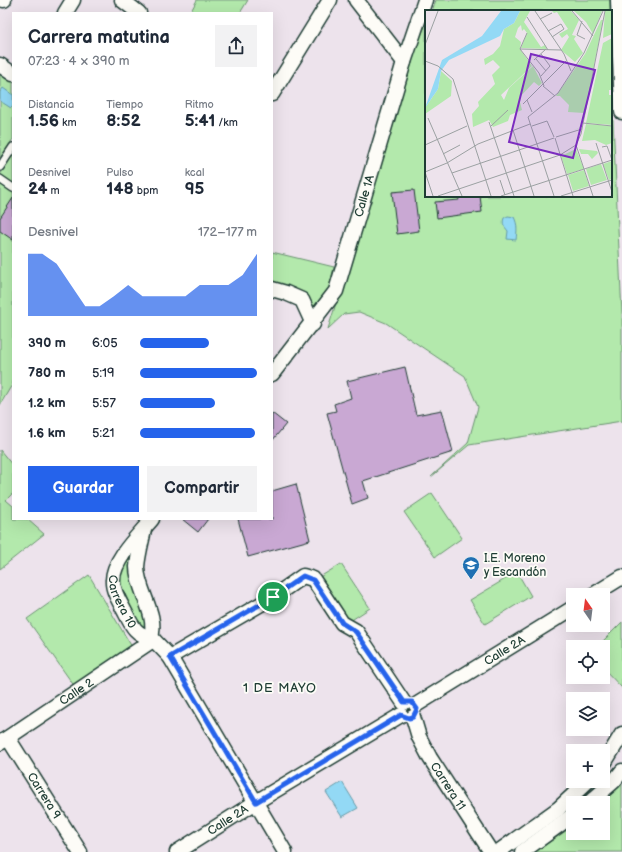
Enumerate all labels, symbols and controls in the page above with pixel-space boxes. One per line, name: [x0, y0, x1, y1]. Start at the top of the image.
inset map: [425, 10, 612, 197]
button: share: [215, 25, 257, 67]
text: Carrera matutina: [28, 27, 170, 48]
text: 07:23 · 4 × 390 m: [28, 53, 130, 69]
text: Distancia: [28, 98, 74, 111]
text: Tiempo: [106, 98, 143, 111]
text: Ritmo: [185, 98, 214, 111]
text: 1.56: [28, 111, 59, 131]
text: 8:52: [106, 111, 141, 131]
text: 5:41: [185, 111, 215, 131]
text: km: [59, 116, 76, 129]
text: /km: [215, 116, 238, 129]
text: Desnivel: [28, 166, 70, 179]
text: Pulso: [106, 166, 134, 179]
text: kcal: [185, 166, 204, 179]
street label: Calle 1A: [351, 173, 378, 219]
text: 24: [28, 179, 48, 199]
text: 148: [106, 179, 134, 199]
text: 95: [185, 179, 204, 199]
text: m: [48, 184, 60, 197]
text: bpm: [134, 184, 158, 197]
text: Desnivel: [28, 224, 78, 240]
text: 172–177 m: [198, 224, 257, 240]
text: 390 m: [28, 335, 66, 351]
text: 6:05: [92, 335, 118, 351]
text: 780 m: [28, 365, 66, 381]
text: 5:19: [92, 365, 115, 381]
text: 1.2 km: [28, 395, 66, 411]
text: 5:57: [92, 395, 116, 411]
text: 1.6 km: [28, 425, 66, 441]
text: 5:21: [92, 425, 115, 441]
button: Guardar: [28, 466, 139, 512]
button: Compartir: [147, 466, 257, 512]
place label: I.E. Moreno y Escandón: [483, 551, 546, 580]
school or university icon: I.E. Moreno y Escandón: [461, 555, 481, 580]
street label: Carrera 10: [105, 575, 139, 631]
pin: [256, 580, 290, 614]
icon: arrive: [262, 586, 284, 608]
north arrow: [566, 588, 610, 632]
map controls: [566, 588, 610, 840]
street label: Calle 2A: [481, 632, 529, 669]
button: locate: [566, 640, 610, 684]
street label: Calle 2: [57, 675, 97, 709]
district label: 1 DE MAYO: [243, 680, 317, 696]
button: layers: [566, 692, 610, 736]
button: +: [566, 744, 610, 788]
street label: Carrera 11: [427, 759, 469, 813]
street label: Carrera 9: [24, 770, 64, 822]
button: −: [566, 796, 610, 840]
street label: Calle 2A: [205, 801, 252, 839]

